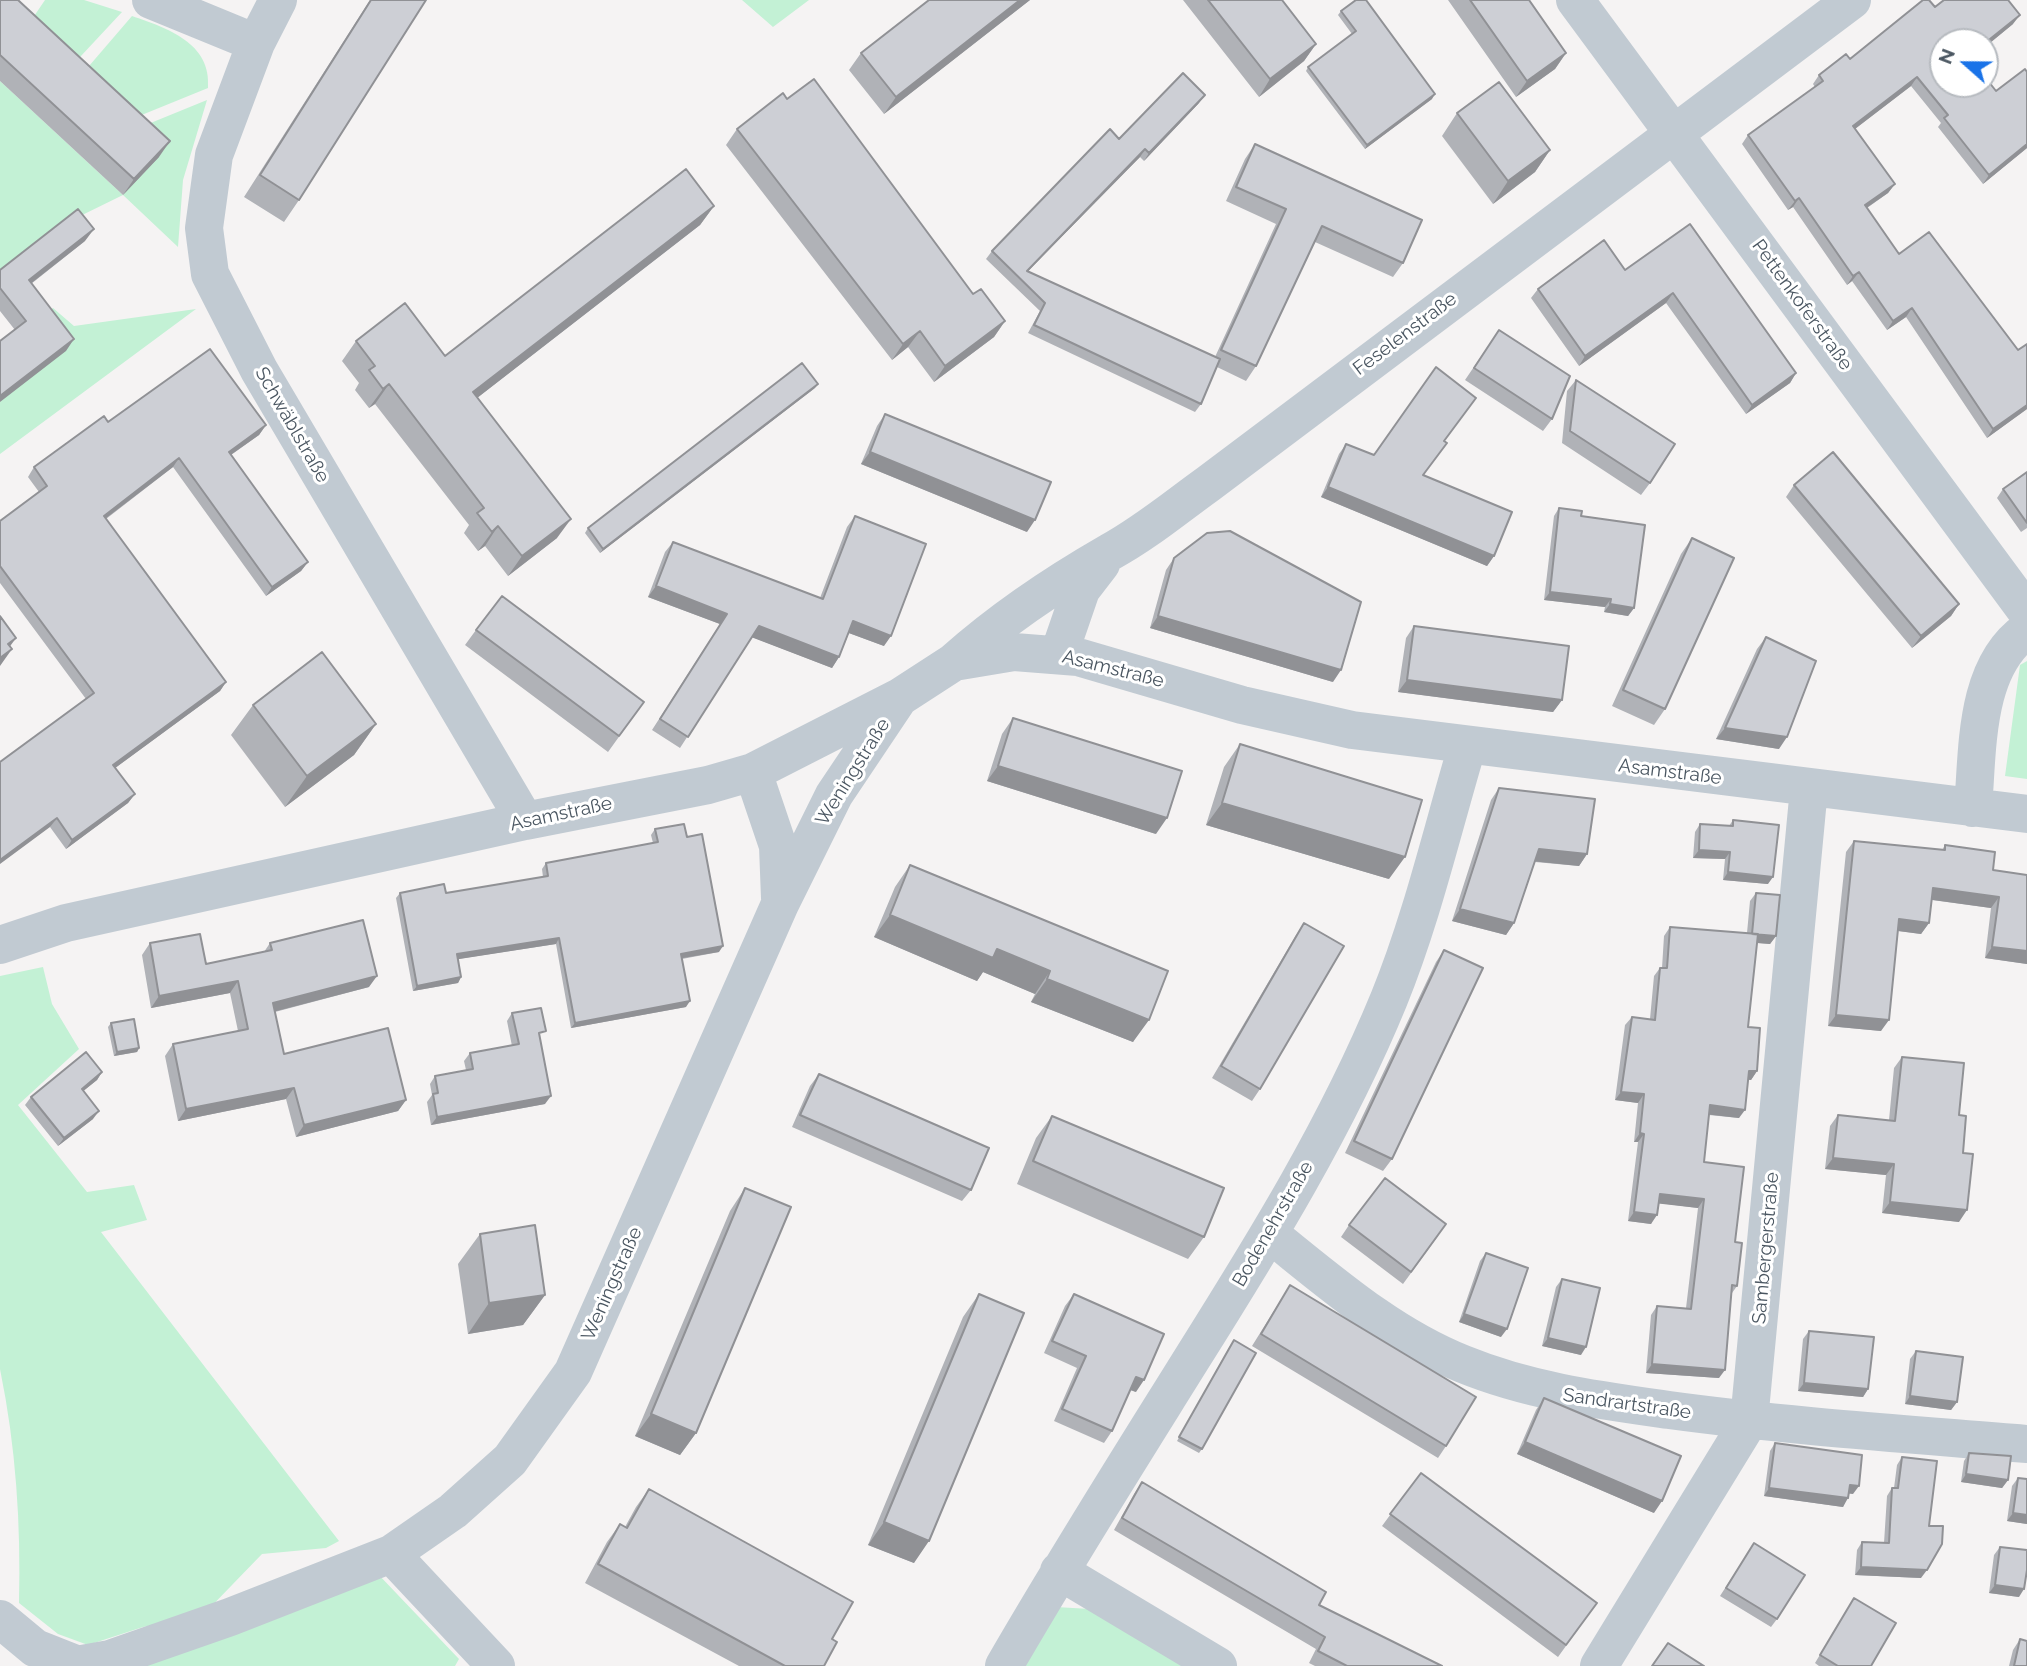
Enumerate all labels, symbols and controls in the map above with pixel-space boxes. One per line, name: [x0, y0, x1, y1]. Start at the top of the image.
north arrow: [1929, 28, 1999, 98]
text: N: [1933, 45, 1959, 67]
street label: Pettenkoferstraße: [1747, 235, 1857, 375]
street label: Feselenstraße: [1349, 288, 1461, 380]
street label: Schwäblstraße: [250, 363, 334, 487]
street label: Asamstraße: [1060, 645, 1166, 693]
street label: Weningstraße: [811, 714, 895, 830]
street label: Asamstraße: [1617, 754, 1723, 790]
street label: Asamstraße: [508, 792, 614, 836]
street label: Bodenehrstraße: [1228, 1157, 1318, 1291]
street label: Sambergerstraße: [1748, 1171, 1784, 1325]
street label: Weningstraße: [577, 1224, 647, 1344]
street label: Sandrartstraße: [1562, 1384, 1692, 1424]

